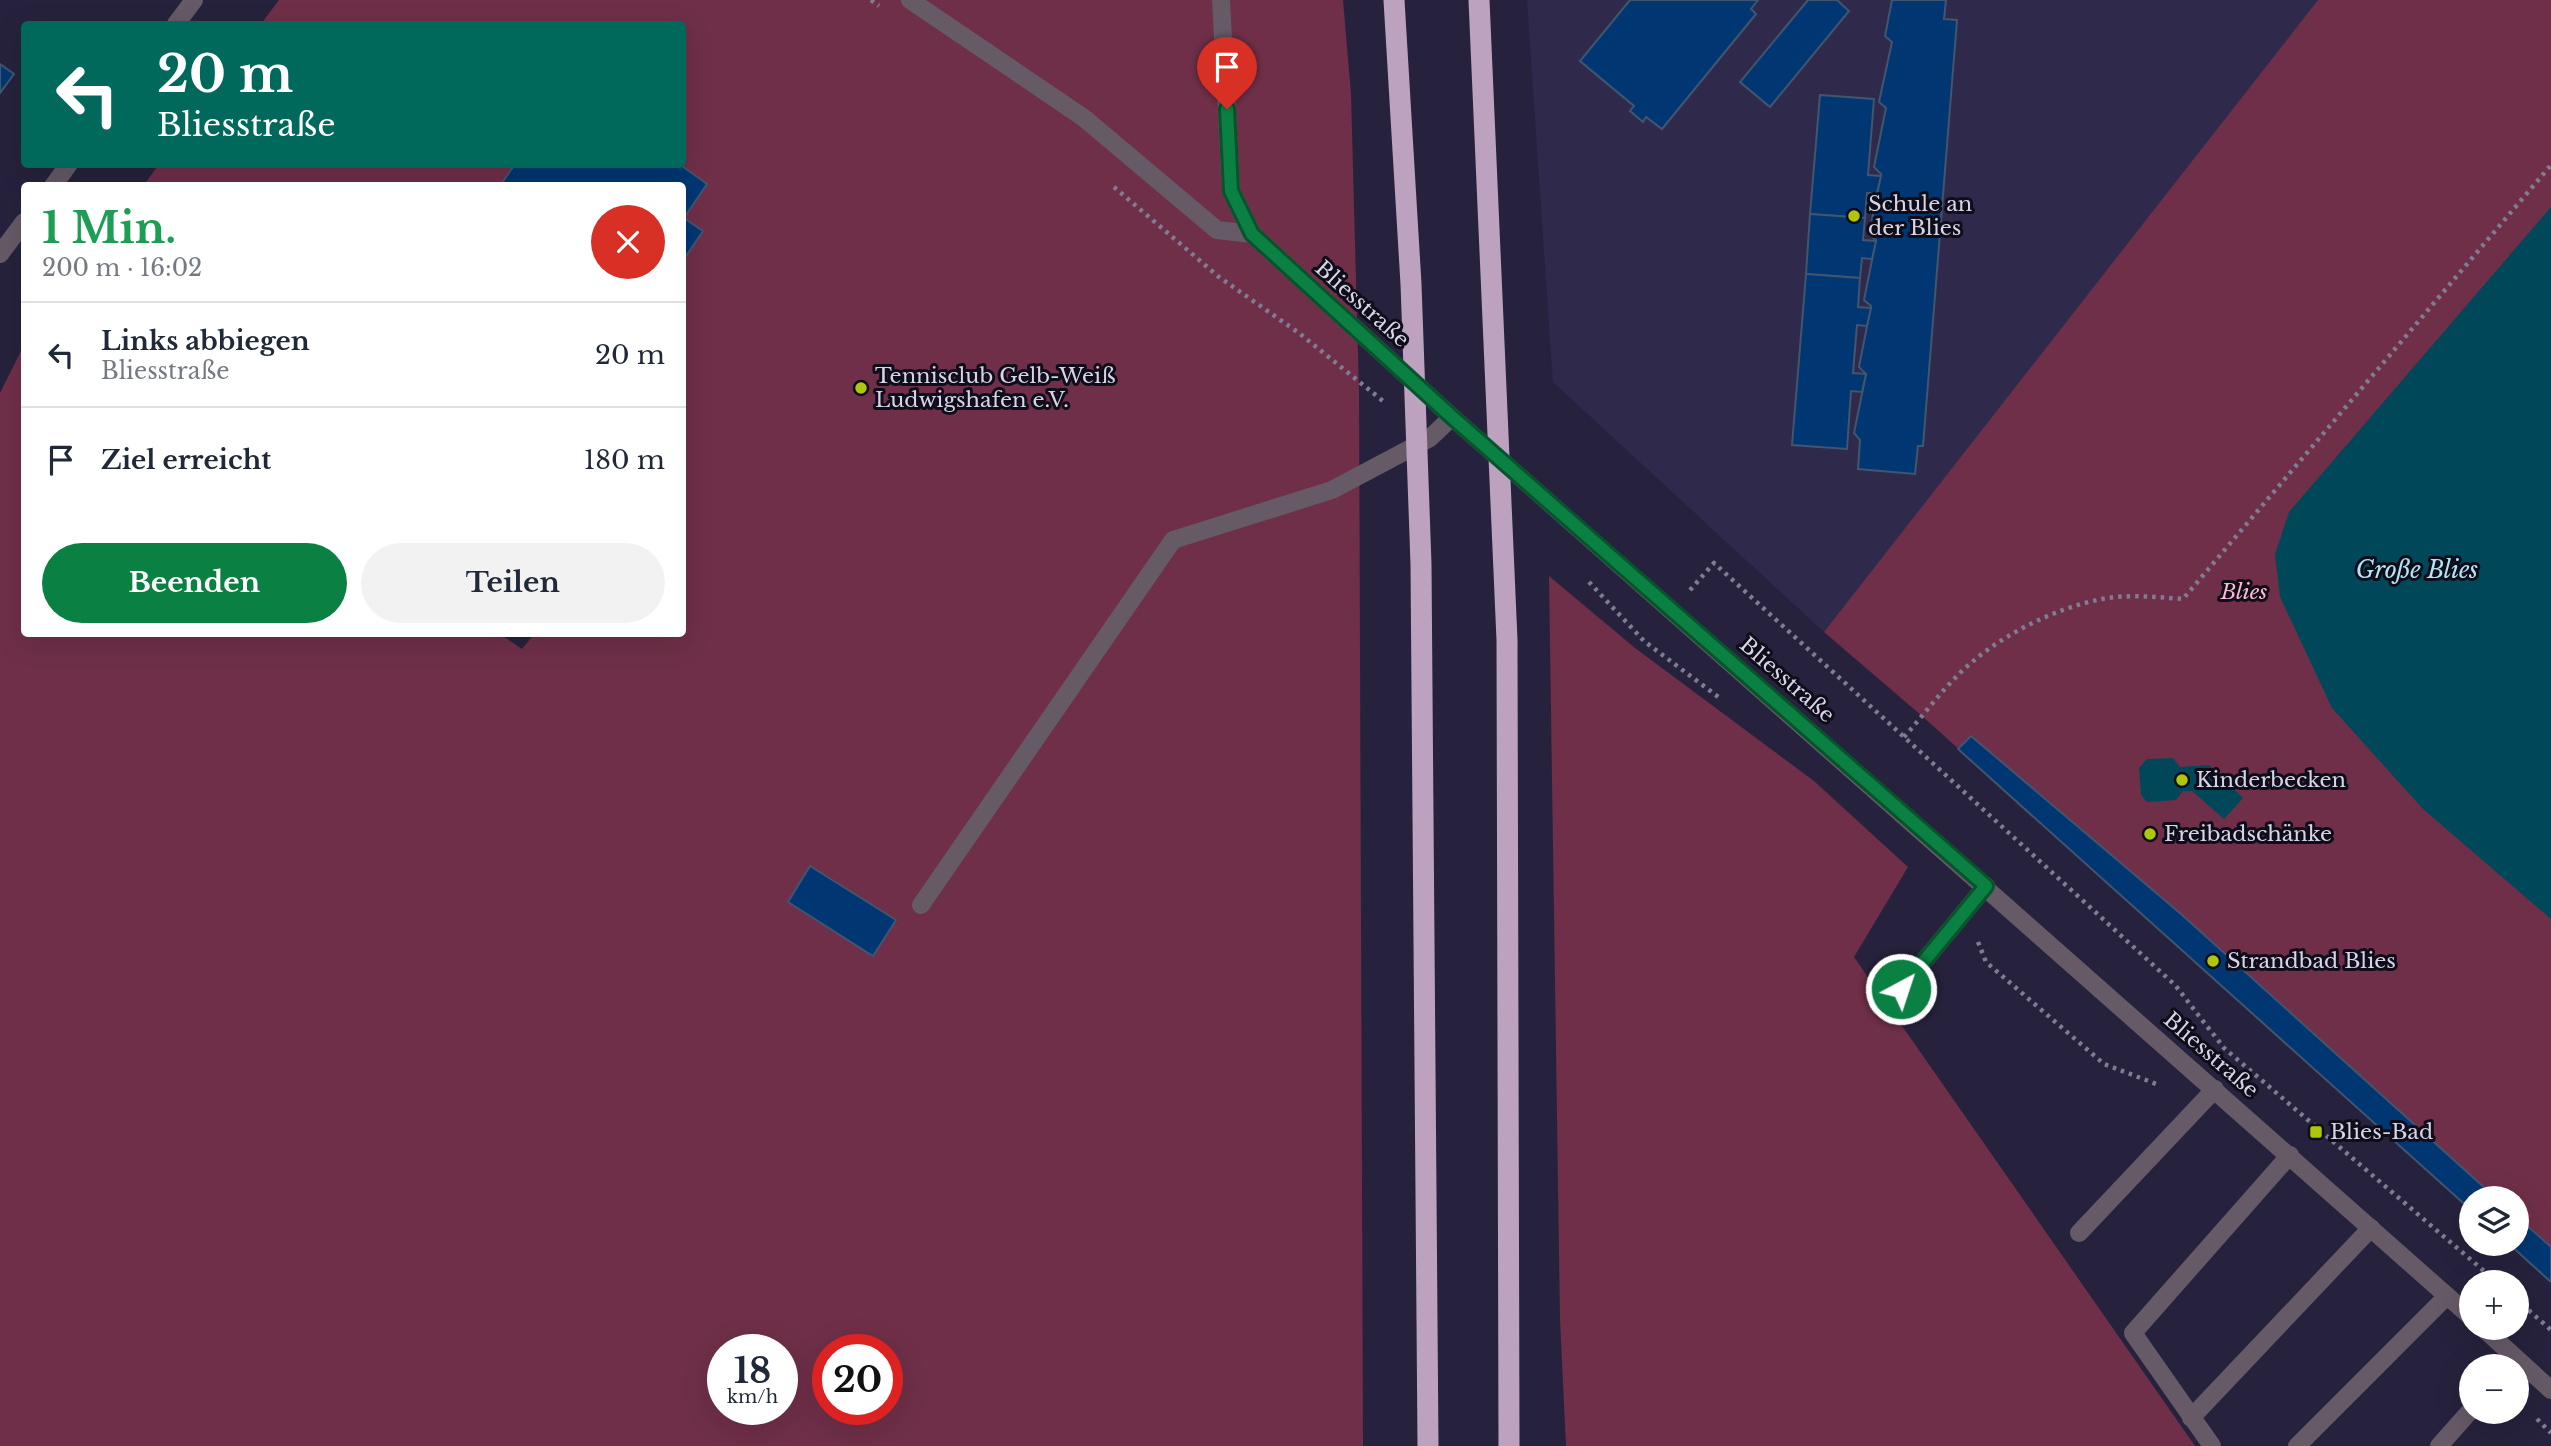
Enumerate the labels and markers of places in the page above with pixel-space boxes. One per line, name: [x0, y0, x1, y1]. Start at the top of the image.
pin: [1197, 37, 1257, 109]
place label: Schule an der Blies: [1868, 191, 1972, 241]
marker: Schule an der Blies: [1846, 208, 1862, 224]
place label: Tennisclub Gelb-Weiß Ludwigshafen e.V.: [875, 363, 1116, 413]
marker: Tennisclub Gelb-Weiß Ludwigshafen e.V.: [853, 380, 869, 396]
place label: Kinderbecken: [2196, 767, 2346, 793]
marker: Kinderbecken: [2174, 772, 2190, 788]
place label: Freibadschänke: [2164, 821, 2332, 847]
marker: Freibadschänke: [2142, 826, 2158, 842]
place label: Strandbad Blies: [2227, 948, 2396, 974]
marker: Strandbad Blies: [2205, 953, 2221, 969]
place label: Blies-Bad: [2330, 1119, 2433, 1145]
marker: Blies-Bad: [2308, 1124, 2324, 1140]

